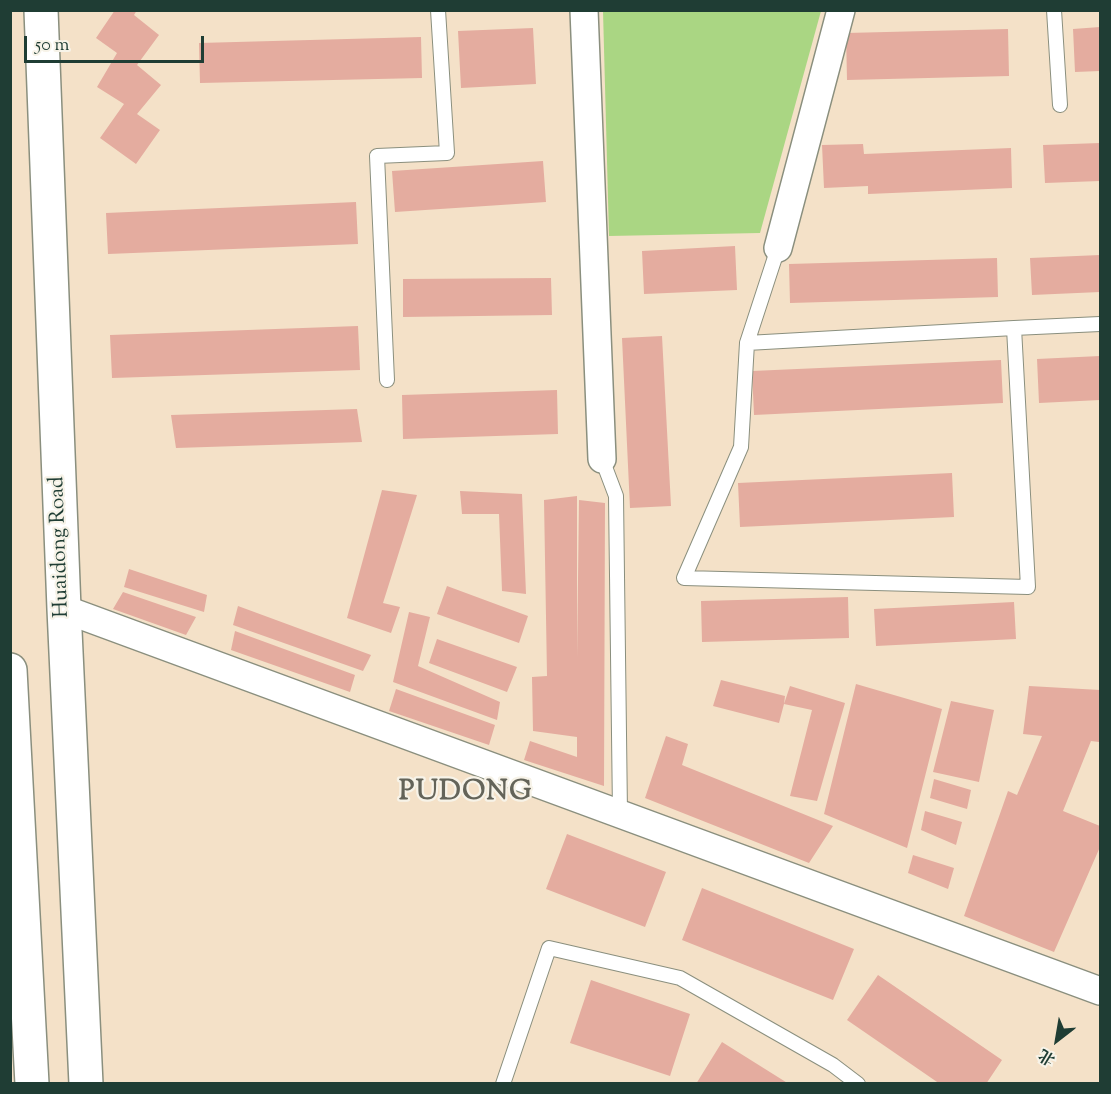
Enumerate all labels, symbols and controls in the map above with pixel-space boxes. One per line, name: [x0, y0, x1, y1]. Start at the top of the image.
scale bar: [27, 24, 207, 62]
text: 50 m: [35, 33, 69, 59]
street label: Huaidong Road: [46, 476, 76, 618]
district label: PUDONG: [399, 778, 533, 810]
north arrow: [1027, 1010, 1087, 1070]
text: 北: [1035, 1042, 1060, 1070]

